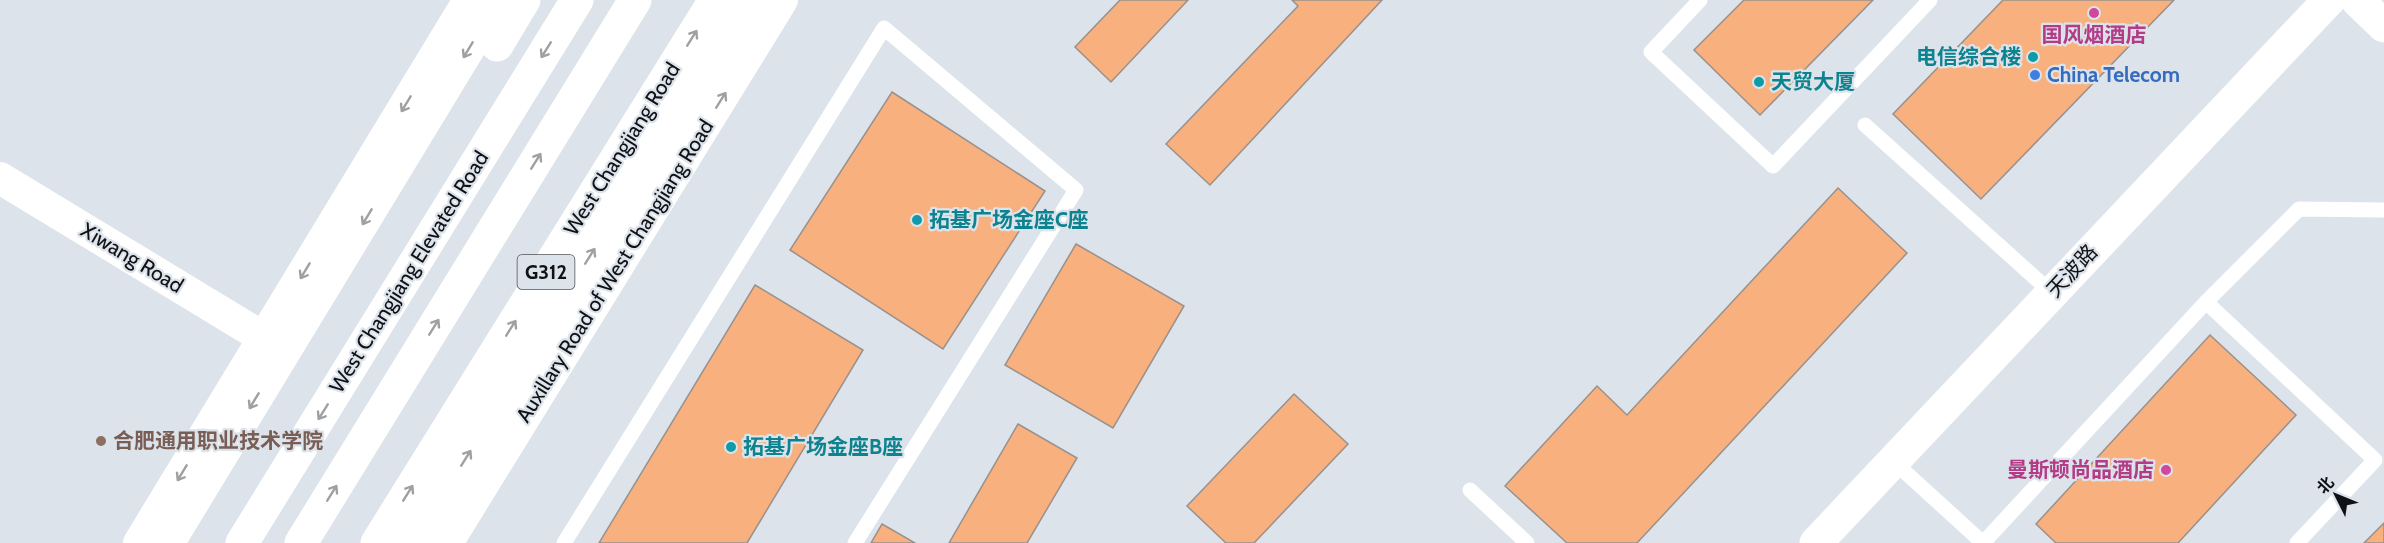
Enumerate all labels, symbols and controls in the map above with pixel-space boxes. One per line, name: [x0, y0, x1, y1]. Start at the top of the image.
marker: 国风烟酒店: [2087, 6, 2101, 20]
place label: 国风烟酒店: [2042, 22, 2147, 47]
one-way arrow: [686, 30, 698, 47]
one-way arrow: [462, 41, 474, 58]
one-way arrow: [540, 41, 552, 58]
place label: 电信综合楼: [1916, 44, 2021, 69]
marker: 电信综合楼: [2026, 50, 2040, 64]
street label: West Changjiang Road: [558, 58, 686, 240]
place label: China Telecom: [2047, 62, 2180, 87]
marker: China Telecom: [2028, 68, 2042, 82]
place label: 天贸大厦: [1771, 69, 1855, 94]
marker: 天贸大厦: [1752, 75, 1766, 89]
one-way arrow: [715, 92, 727, 109]
one-way arrow: [400, 95, 412, 112]
street label: Auxillary Road of West Changjiang Road: [511, 115, 719, 427]
street label: West Changjiang Elevated Road: [324, 146, 494, 398]
one-way arrow: [531, 153, 543, 170]
place label: 拓基广场金座C座: [929, 207, 1089, 232]
one-way arrow: [360, 208, 373, 225]
marker: 拓基广场金座C座: [910, 213, 924, 227]
street label: Xiwang Road: [76, 217, 188, 298]
street label: 天波路: [2041, 239, 2102, 302]
one-way arrow: [585, 248, 597, 265]
road number: G312: [518, 255, 574, 289]
one-way arrow: [298, 262, 311, 279]
one-way arrow: [428, 319, 440, 336]
one-way arrow: [505, 320, 517, 337]
one-way arrow: [248, 392, 260, 409]
one-way arrow: [316, 403, 328, 420]
place label: 合肥通用职业技术学院: [113, 428, 323, 453]
marker: 合肥通用职业技术学院: [94, 434, 108, 448]
place label: 拓基广场金座B座: [743, 434, 903, 459]
marker: 拓基广场金座B座: [724, 440, 738, 454]
one-way arrow: [460, 450, 472, 467]
place label: 曼斯顿尚品酒店: [2007, 457, 2154, 482]
marker: 曼斯顿尚品酒店: [2159, 463, 2173, 477]
one-way arrow: [175, 464, 187, 481]
north arrow: [2306, 465, 2366, 525]
text: 北: [2313, 473, 2338, 497]
one-way arrow: [326, 485, 338, 502]
one-way arrow: [402, 485, 414, 502]

